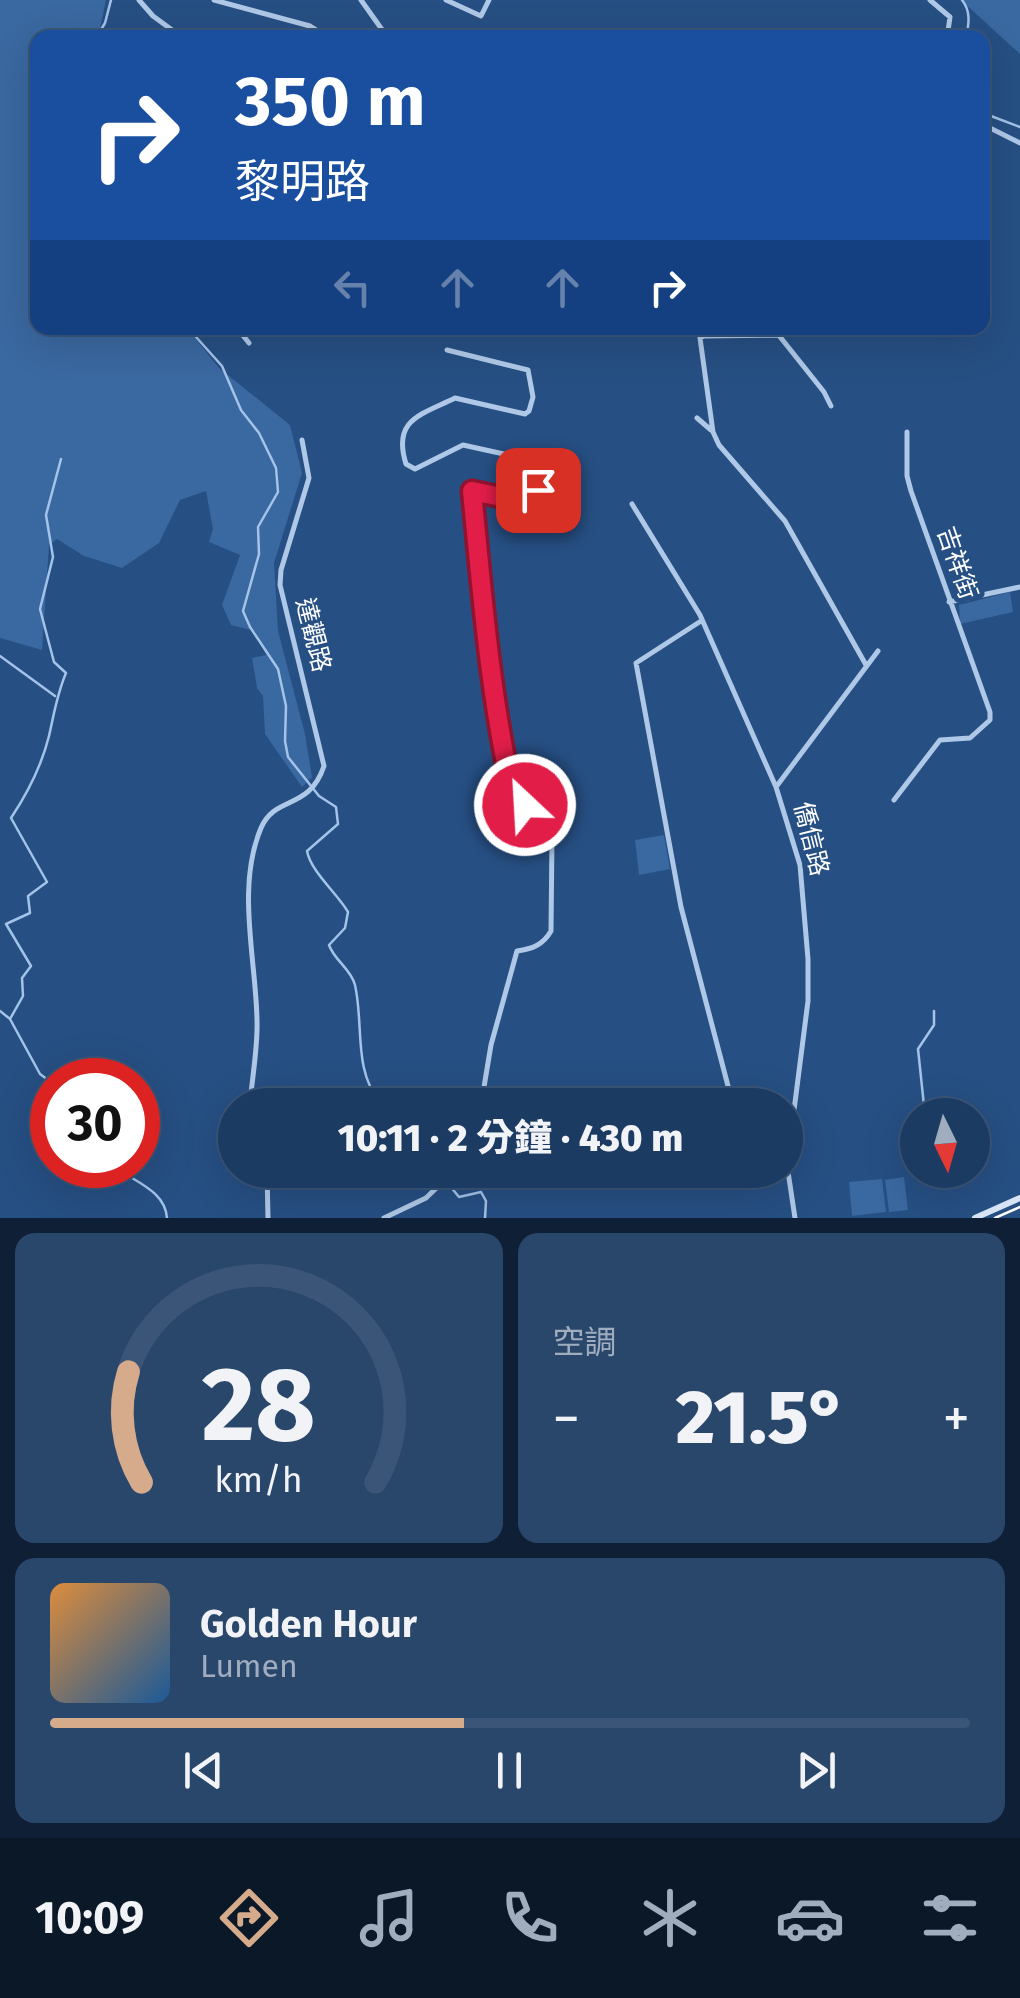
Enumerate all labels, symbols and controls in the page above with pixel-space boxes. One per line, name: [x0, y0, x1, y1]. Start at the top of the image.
text: 350 m: [235, 60, 426, 144]
icon: right: [70, 70, 200, 200]
text: 黎明路: [235, 155, 370, 209]
icon: left: [325, 260, 380, 315]
icon: ahead: [430, 260, 485, 315]
icon: ahead: [535, 260, 590, 315]
icon: right: [640, 260, 695, 315]
pin: [496, 448, 581, 533]
icon: arrive: [511, 463, 566, 518]
street label: 吉祥街: [931, 523, 983, 603]
street label: 達觀路: [289, 595, 337, 675]
position arrow: [473, 753, 577, 857]
street label: 僑信路: [787, 799, 835, 879]
speed limit sign: 30: [30, 1058, 160, 1188]
north arrow: [900, 1098, 990, 1188]
map controls: [900, 1098, 990, 1188]
text: 10:11 · 2 分鐘 · 430 m: [338, 1115, 683, 1161]
text: 空調: [553, 1323, 617, 1361]
text: 28: [202, 1343, 316, 1468]
text: 21.5°: [676, 1373, 847, 1463]
text: −: [553, 1386, 580, 1452]
text: +: [943, 1386, 970, 1452]
text: km/h: [215, 1459, 303, 1501]
text: Golden Hour: [200, 1601, 417, 1647]
text: Lumen: [200, 1647, 298, 1685]
icon: previous: [176, 1743, 231, 1798]
icon: pause: [482, 1743, 537, 1798]
icon: next: [789, 1743, 844, 1798]
icon: directions: [214, 1883, 284, 1953]
icon: music: [354, 1883, 424, 1953]
icon: phone: [495, 1883, 565, 1953]
icon: climate: [635, 1883, 705, 1953]
icon: car: [775, 1883, 845, 1953]
icon: filters: [915, 1883, 985, 1953]
text: 10:09: [35, 1891, 144, 1945]

